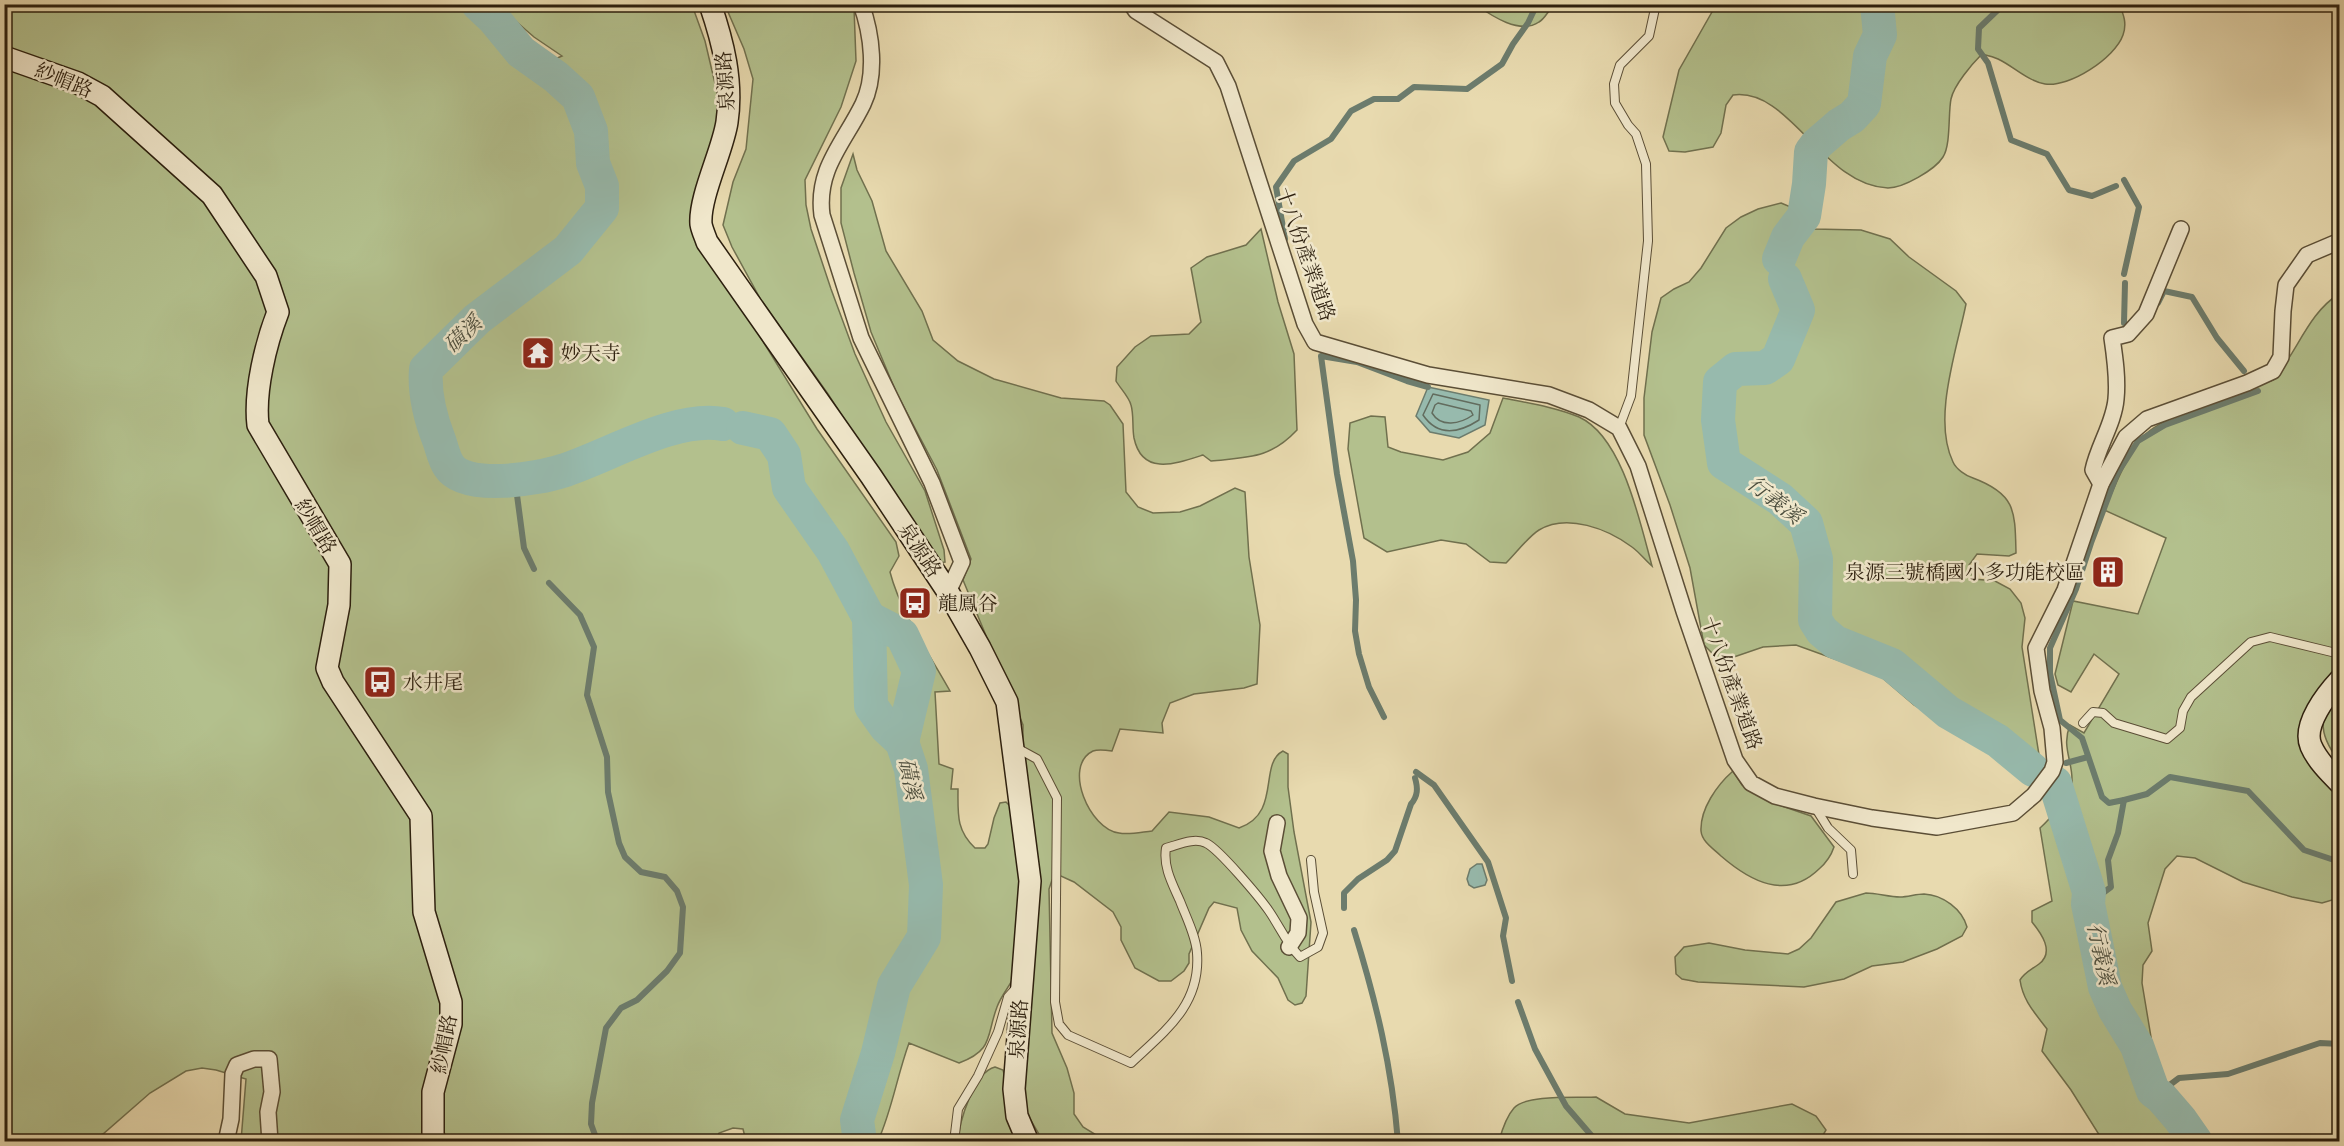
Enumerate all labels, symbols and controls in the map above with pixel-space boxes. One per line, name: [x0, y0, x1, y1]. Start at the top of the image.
street label: 泉源路: [710, 50, 741, 112]
street label: 紗帽路: [31, 57, 97, 104]
street label: 十八份產業道路: [1270, 184, 1341, 325]
water label: 磺溪: [438, 308, 490, 359]
temple icon: 妙天寺: [520, 335, 556, 371]
place label: 妙天寺: [561, 340, 621, 367]
water label: 行義溪: [1741, 470, 1810, 532]
street label: 紗帽路: [289, 494, 343, 559]
street label: 泉源路: [892, 518, 948, 583]
building icon: 泉源三號橋國小多功能校區: [2090, 554, 2126, 590]
place label: 泉源三號橋國小多功能校區: [1845, 559, 2085, 586]
bus stop icon: 龍鳳谷: [897, 585, 933, 621]
place label: 龍鳳谷: [938, 590, 998, 617]
street label: 十八份產業道路: [1695, 613, 1768, 754]
bus stop icon: 水井尾: [362, 664, 398, 700]
place label: 水井尾: [403, 669, 463, 696]
water label: 磺溪: [891, 756, 928, 804]
water label: 行義溪: [2080, 920, 2122, 990]
street label: 泉源路: [1003, 998, 1034, 1060]
street label: 紗帽路: [426, 1012, 463, 1076]

